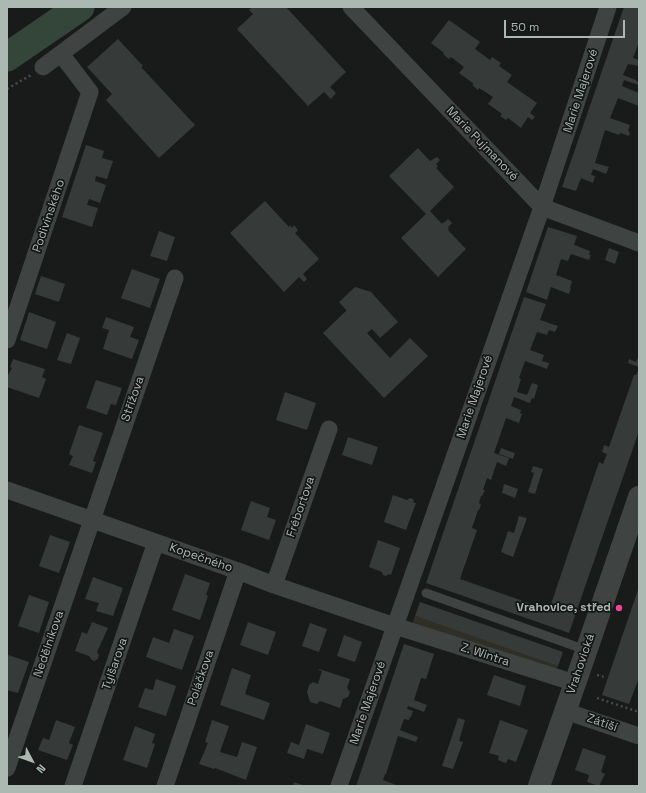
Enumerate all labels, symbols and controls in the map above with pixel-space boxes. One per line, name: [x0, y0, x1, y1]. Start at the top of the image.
scale bar: [506, 12, 627, 38]
text: 50 m: [511, 19, 539, 35]
street label: Marie Majerové: [561, 47, 601, 135]
street label: Marie Pujmanové: [443, 104, 521, 184]
street label: Podivínského: [30, 178, 68, 254]
street label: Marie Majerové: [454, 353, 496, 441]
street label: Střížova: [119, 375, 147, 423]
street label: Frébortova: [284, 475, 318, 539]
street label: Kopečného: [168, 540, 234, 576]
place label: Vrahovice, střed: [517, 601, 611, 615]
marker: Vrahovice, střed: [614, 603, 624, 613]
street label: Nedělníkova: [31, 609, 67, 679]
street label: Vrahovická: [564, 632, 598, 696]
street label: Tylšarova: [99, 636, 131, 692]
street label: Z. Wintra: [459, 640, 511, 670]
street label: Poláčkova: [185, 648, 217, 708]
street label: Marie Majerové: [347, 659, 389, 747]
street label: Zátiší: [585, 711, 619, 735]
north arrow: [12, 741, 52, 781]
text: N: [33, 761, 49, 776]

